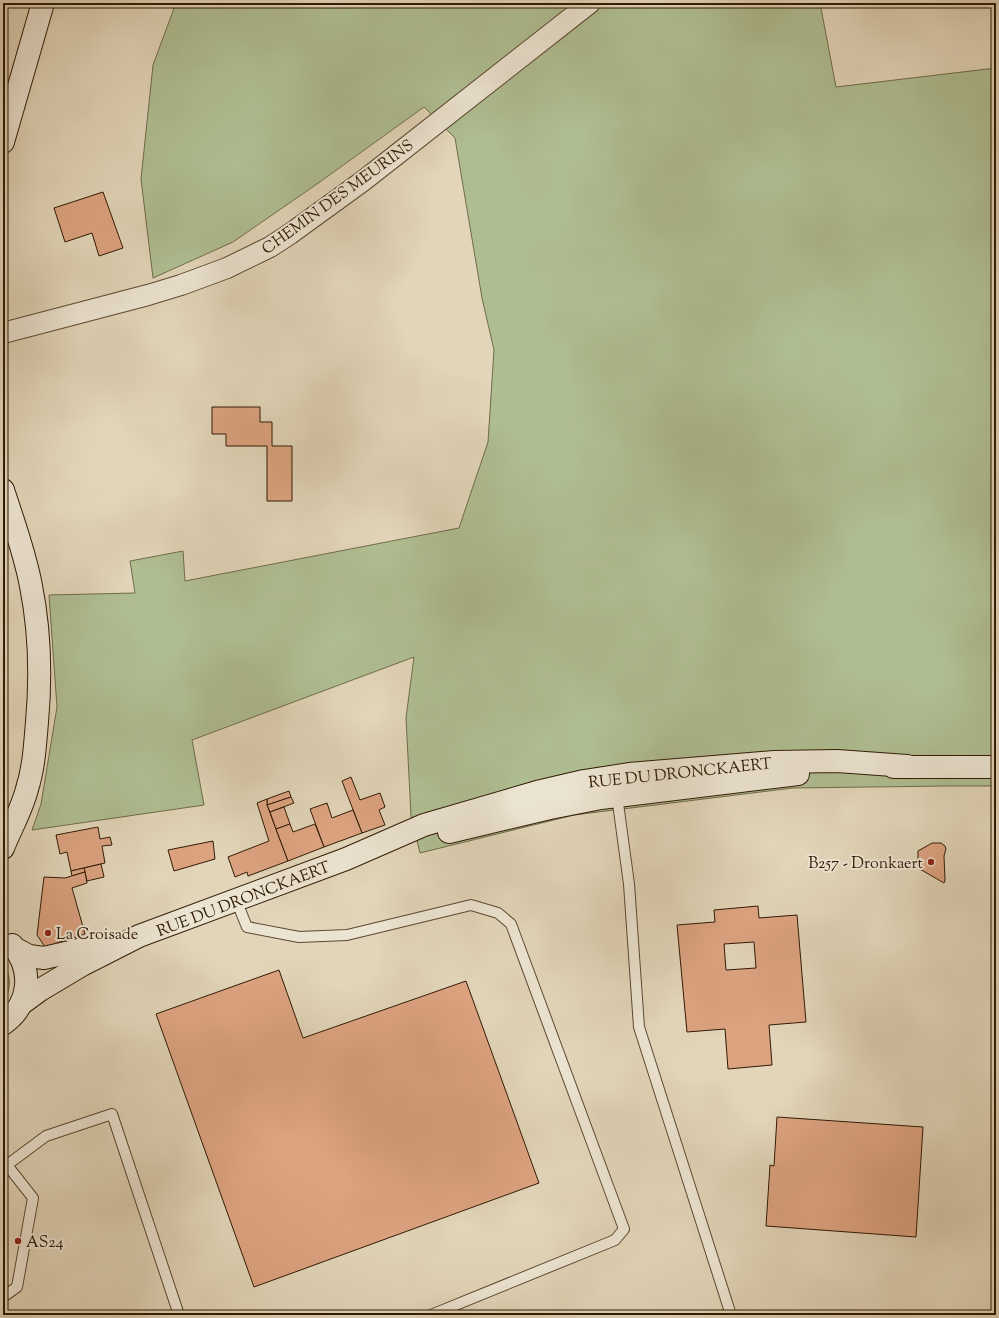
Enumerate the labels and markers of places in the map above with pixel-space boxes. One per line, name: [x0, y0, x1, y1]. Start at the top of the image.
place label: B257 - Dronkaert: [808, 853, 924, 876]
marker: B257 - Dronkaert: [926, 857, 936, 867]
place label: La Croisade: [56, 924, 138, 947]
marker: La Croisade: [43, 928, 53, 938]
place label: AS24: [26, 1232, 64, 1255]
marker: AS24: [13, 1236, 23, 1246]

